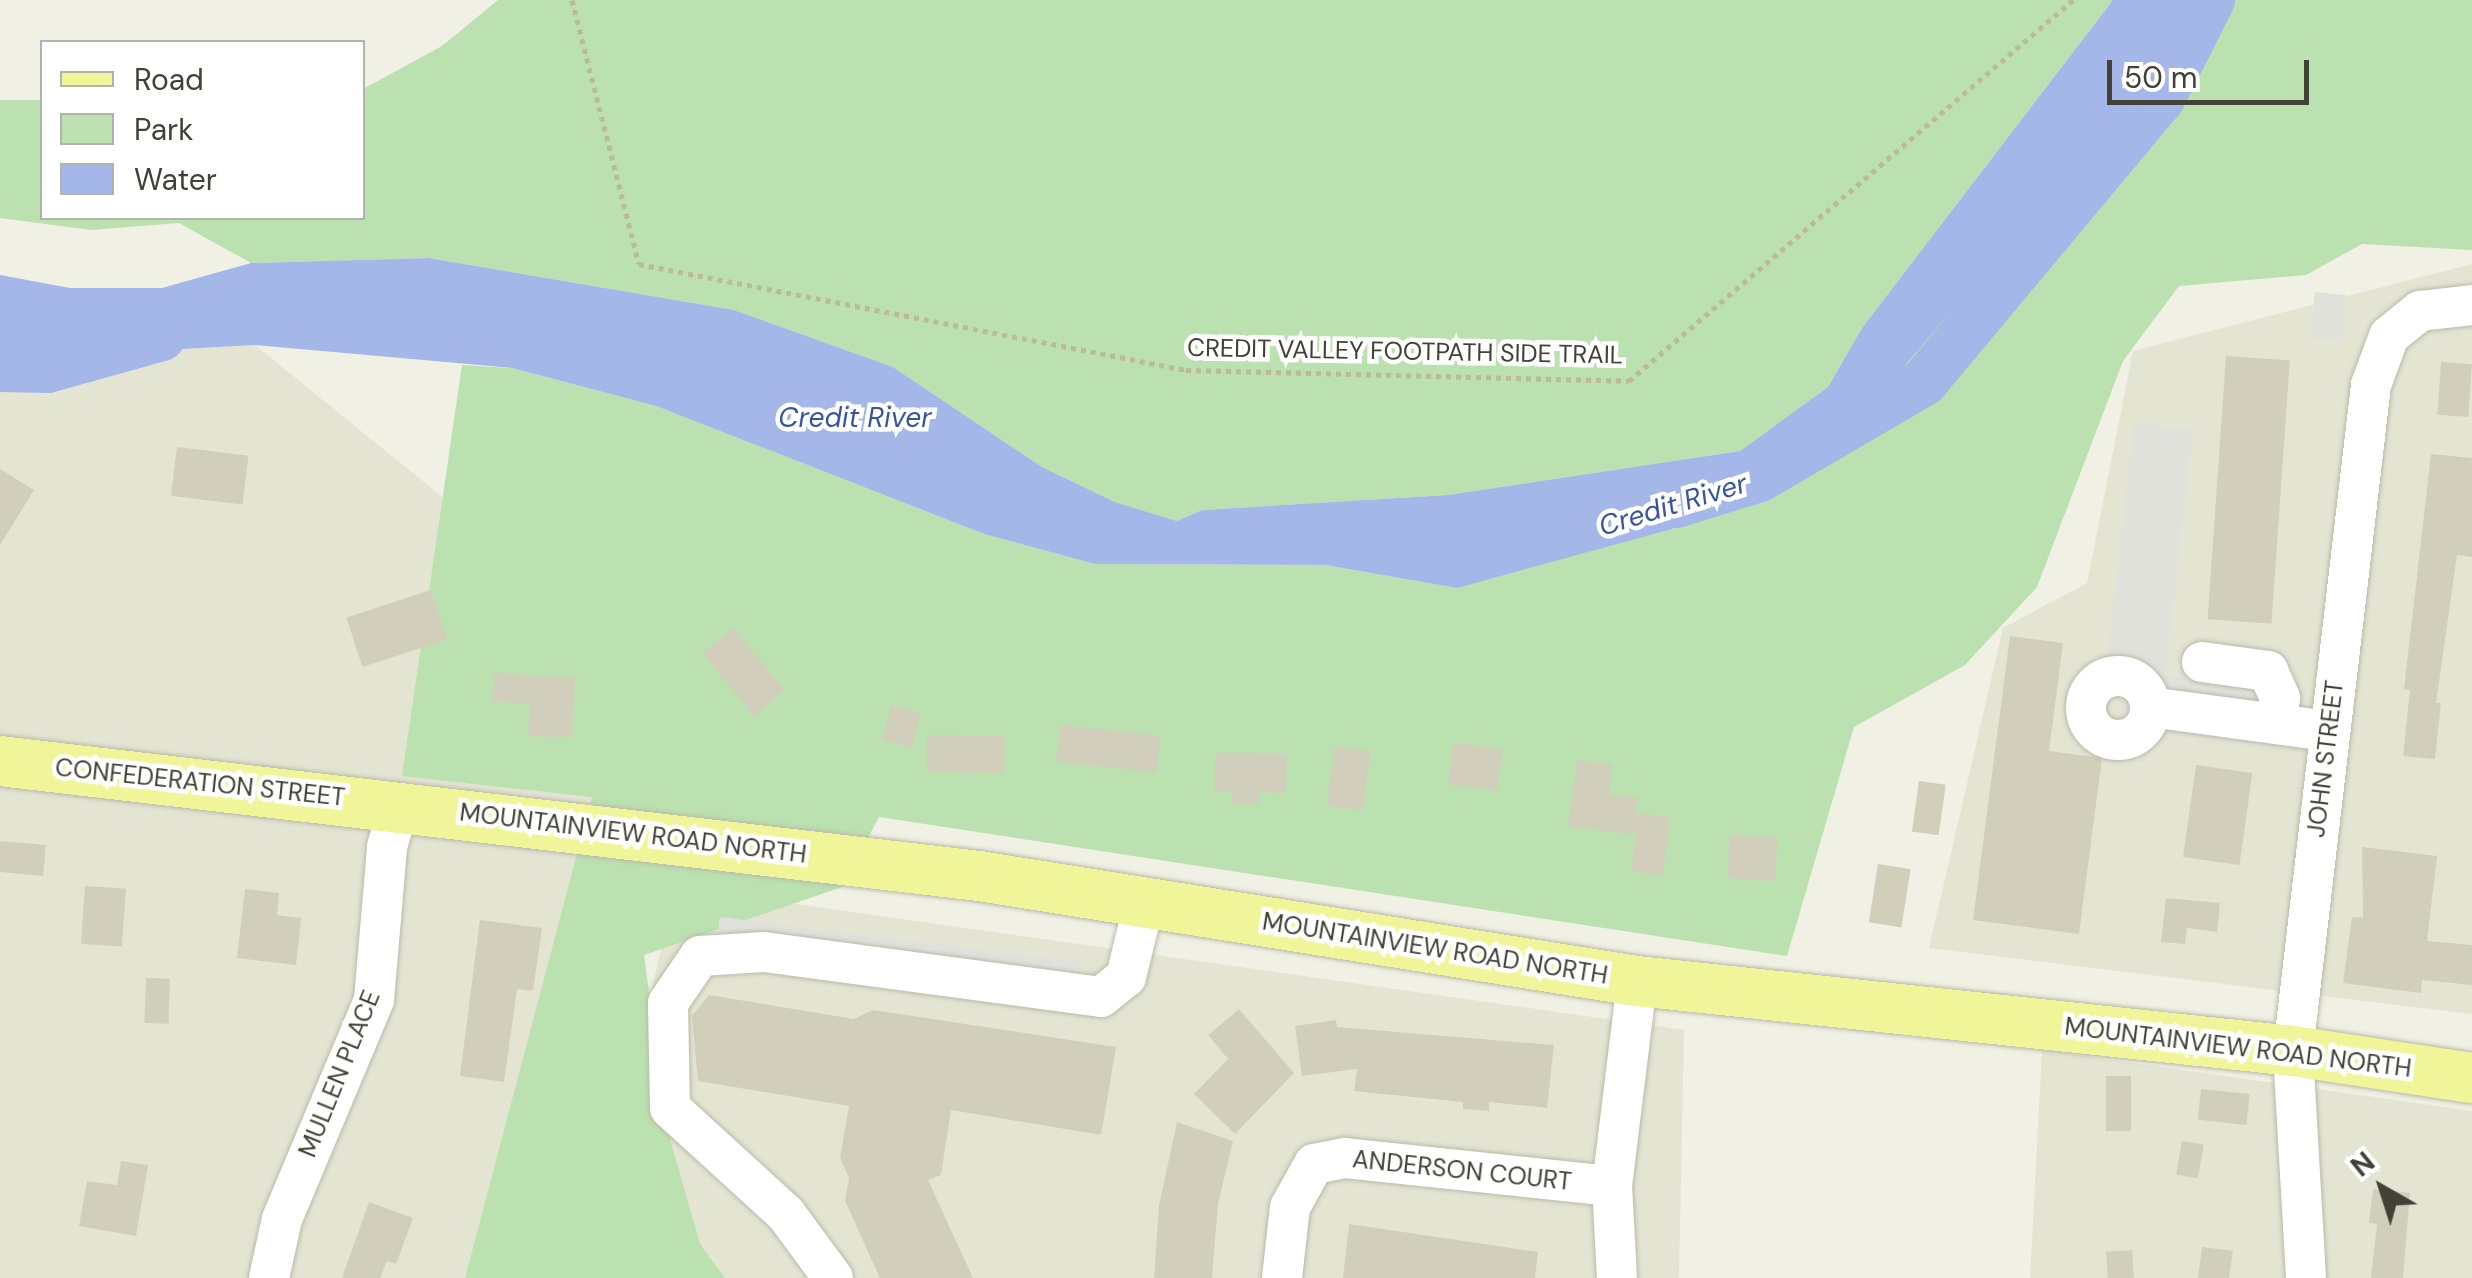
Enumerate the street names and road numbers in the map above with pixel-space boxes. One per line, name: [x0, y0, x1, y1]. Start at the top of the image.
street label: CREDIT VALLEY FOOTPATH SIDE TRAIL: [1187, 333, 1623, 371]
street label: JOHN STREET: [2301, 679, 2351, 839]
street label: CONFEDERATION STREET: [54, 753, 346, 813]
street label: MOUNTAINVIEW ROAD NORTH: [458, 798, 808, 870]
street label: MOUNTAINVIEW ROAD NORTH: [1260, 907, 1610, 991]
street label: MULLEN PLACE: [293, 986, 387, 1162]
street label: MOUNTAINVIEW ROAD NORTH: [2063, 1012, 2413, 1084]
street label: ANDERSON COURT: [1351, 1145, 1573, 1197]

